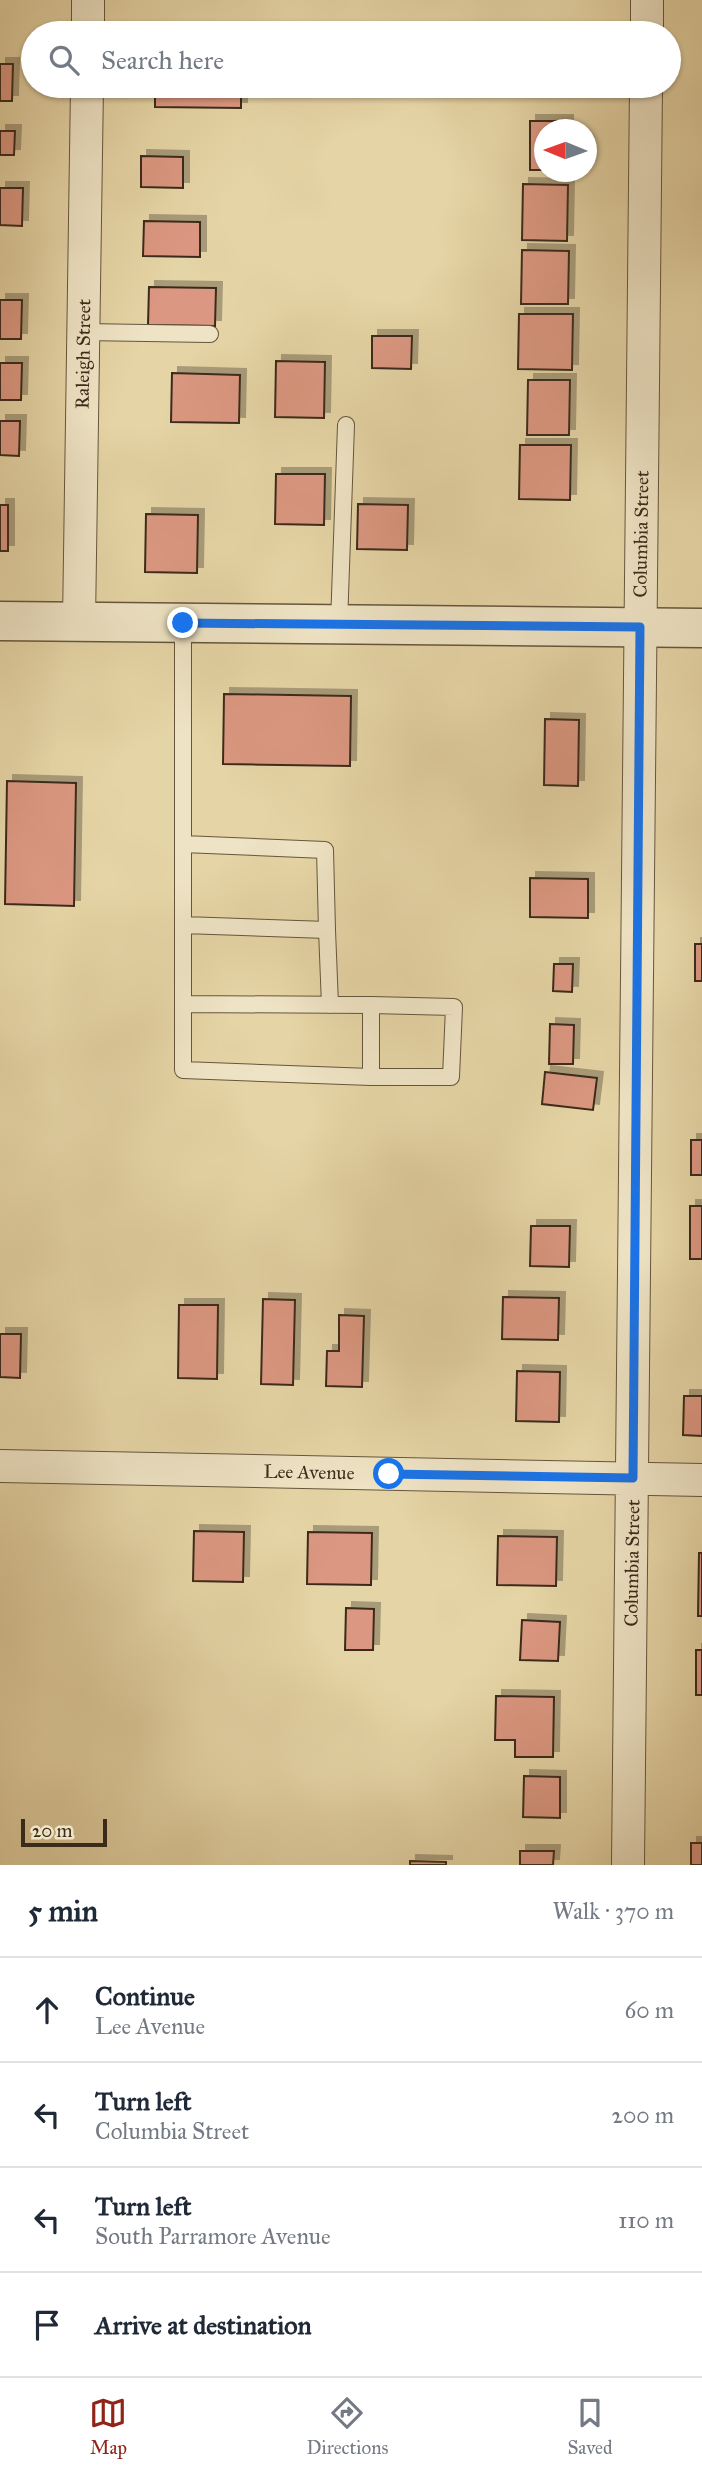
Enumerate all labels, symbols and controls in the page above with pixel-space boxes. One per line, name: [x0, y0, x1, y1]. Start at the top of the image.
search box: [21, 21, 681, 98]
icon: search: [45, 41, 83, 79]
text: Search here: [101, 44, 224, 76]
north arrow: [534, 119, 597, 182]
street label: Raleigh Street: [71, 298, 96, 409]
street label: Columbia Street: [628, 470, 654, 598]
route end: [167, 607, 198, 638]
route start: [373, 1458, 404, 1489]
street label: Lee Avenue: [263, 1460, 355, 1484]
street label: Columbia Street: [619, 1499, 645, 1627]
scale bar: [21, 1816, 107, 1848]
text: 20 m: [32, 1819, 73, 1842]
text: 5 min: [28, 1893, 98, 1929]
text: Walk · 370 m: [553, 1897, 674, 1925]
text: Continue: [95, 1980, 195, 2012]
icon: ahead: [28, 1991, 66, 2029]
text: 60 m: [625, 1996, 674, 2024]
text: Lee Avenue: [95, 2012, 205, 2040]
text: Turn left: [95, 2085, 191, 2117]
icon: left: [28, 2096, 66, 2134]
text: 200 m: [612, 2101, 674, 2129]
text: Columbia Street: [95, 2117, 249, 2145]
text: Turn left: [95, 2190, 191, 2222]
icon: left: [28, 2201, 66, 2239]
text: 110 m: [618, 2206, 674, 2234]
text: South Parramore Avenue: [95, 2222, 331, 2250]
icon: arrive: [28, 2306, 66, 2344]
text: Arrive at destination: [95, 2309, 312, 2341]
tab: Map: [89, 2394, 127, 2459]
tab: Directions: [306, 2394, 388, 2459]
tab: Saved: [567, 2394, 613, 2459]

